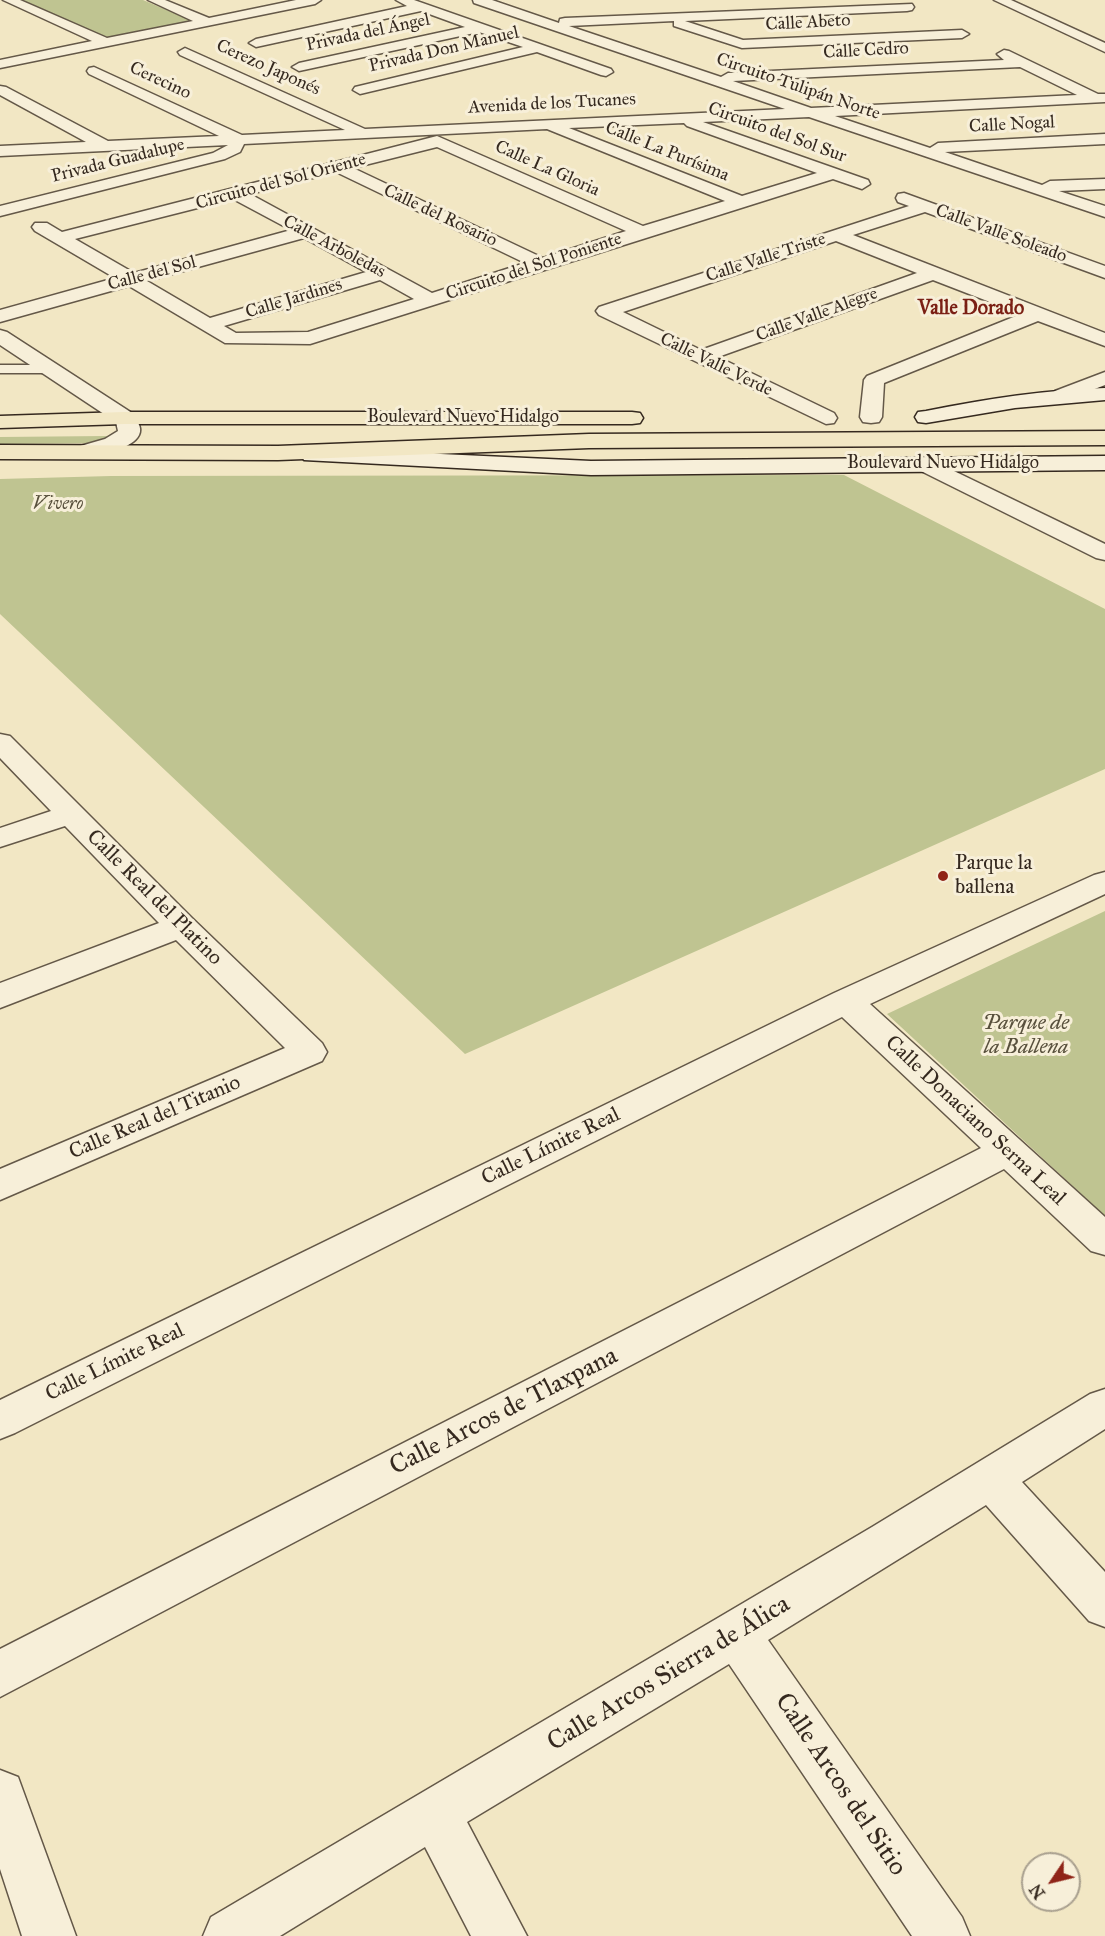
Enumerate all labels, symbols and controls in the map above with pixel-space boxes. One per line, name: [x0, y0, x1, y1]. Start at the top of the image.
street label: Privada del Ángel: [304, 9, 432, 57]
street label: Calle Abeto: [765, 10, 851, 36]
street label: Privada Don Manuel: [367, 22, 521, 78]
street label: Cerezo Japonés: [213, 35, 323, 101]
street label: Calle Cedro: [823, 38, 909, 64]
street label: Circuito Tulipán Norte: [713, 49, 883, 125]
street label: Cerecino: [126, 57, 194, 105]
street label: Avenida de los Tucanes: [468, 89, 636, 119]
street label: Circuito del Sol Sur: [705, 98, 849, 168]
street label: Calle Nogal: [969, 112, 1055, 138]
street label: Calle La Purísima: [602, 117, 732, 187]
street label: Privada Guadalupe: [49, 134, 187, 188]
street label: Calle La Gloria: [491, 136, 603, 202]
street label: Circuito del Sol Oriente: [194, 149, 368, 215]
street label: Calle del Rosario: [380, 180, 500, 252]
street label: Calle Valle Soleado: [932, 200, 1070, 268]
street label: Calle Arboledas: [279, 211, 389, 283]
street label: Circuito del Sol Poniente: [443, 228, 625, 306]
street label: Calle Valle Triste: [703, 228, 829, 288]
street label: Calle del Sol: [105, 252, 199, 296]
street label: Calle Jardines: [243, 274, 345, 324]
street label: Calle Valle Alegre: [753, 283, 881, 347]
district label: Valle Dorado: [918, 297, 1024, 321]
street label: Calle Valle Verde: [656, 328, 776, 402]
street label: Boulevard Nuevo Hidalgo: [367, 407, 559, 429]
street label: Boulevard Nuevo Hidalgo: [847, 453, 1039, 475]
park label: Vivero: [33, 494, 83, 516]
street label: Calle Real del Platino: [81, 825, 227, 971]
place label: Parque la ballena: [955, 851, 1032, 901]
marker: Parque la ballena: [936, 869, 950, 883]
park label: Parque de la Ballena: [983, 1011, 1069, 1061]
street label: Calle Donaciano Serna Leal: [879, 1031, 1071, 1211]
street label: Calle Real del Titanio: [65, 1070, 245, 1166]
street label: Calle Límite Real: [478, 1103, 624, 1191]
street label: Calle Límite Real: [42, 1319, 188, 1407]
street label: Calle Arcos de Tlaxpana: [385, 1341, 623, 1483]
street label: Calle Arcos Sierra de Álica: [542, 1589, 796, 1759]
street label: Calle Arcos del Sitio: [767, 1688, 913, 1882]
north arrow: [1021, 1852, 1081, 1912]
text: N: [1026, 1880, 1049, 1902]

